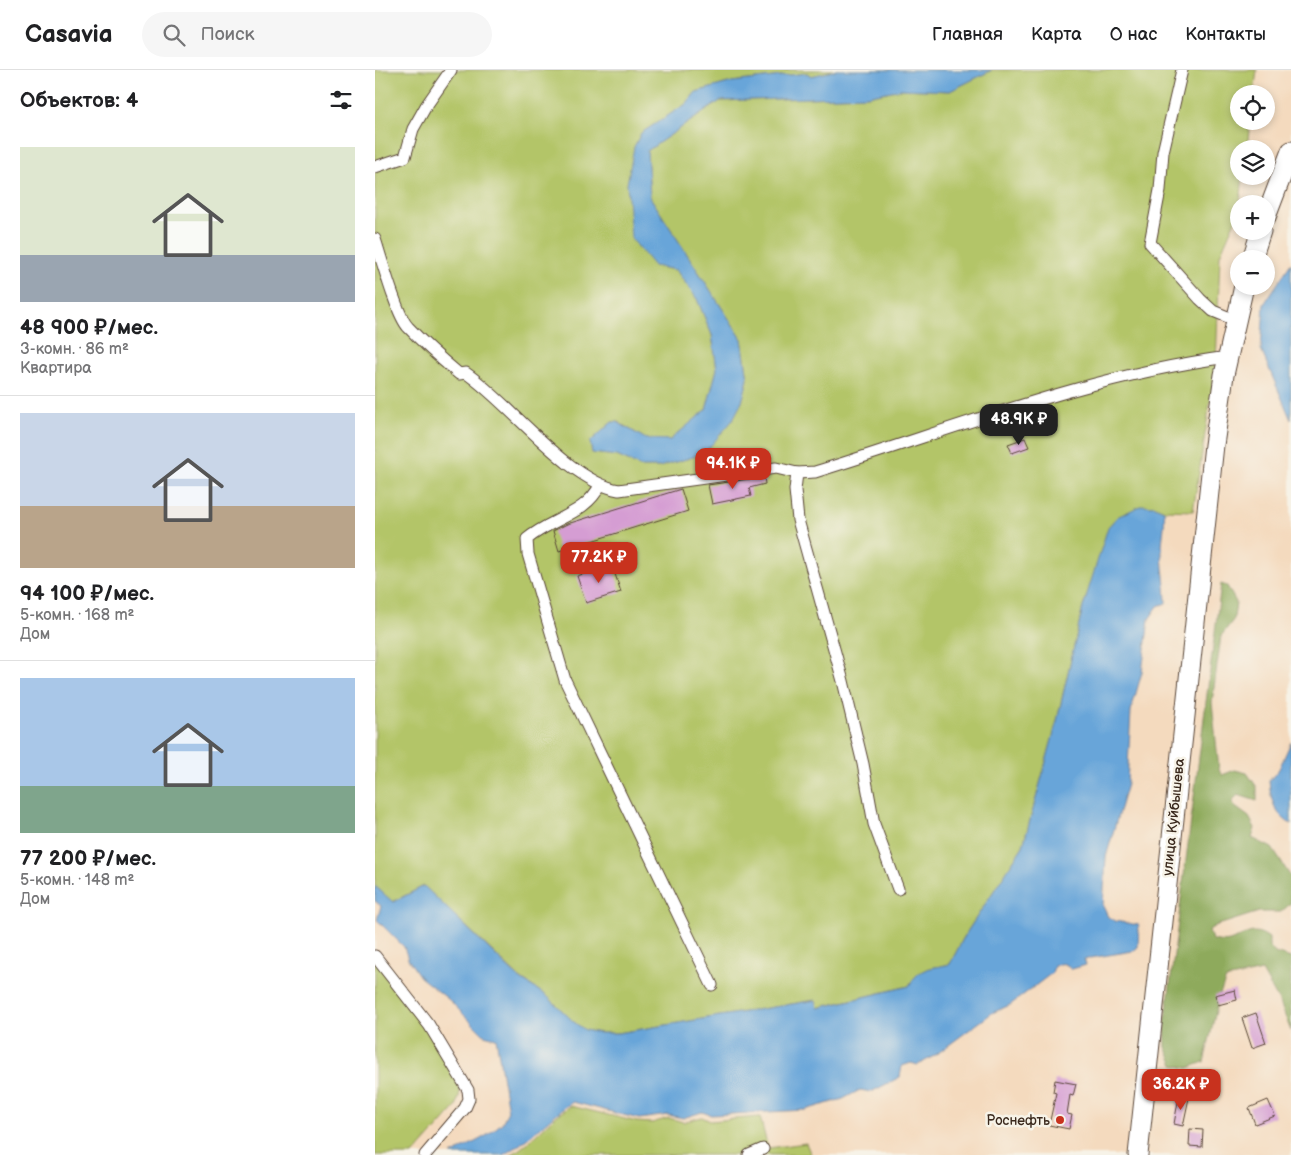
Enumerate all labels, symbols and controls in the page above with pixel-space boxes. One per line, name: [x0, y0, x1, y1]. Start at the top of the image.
search box: [142, 12, 492, 57]
text: Casavia: [25, 20, 112, 49]
icon: search: [160, 21, 188, 49]
text: Поиск: [200, 23, 255, 46]
text: Главная: [932, 24, 1003, 45]
text: Карта: [1031, 24, 1082, 45]
text: О нас: [1110, 24, 1157, 45]
text: Контакты: [1185, 24, 1266, 45]
map controls: [1230, 85, 1275, 295]
button: locate: [1230, 85, 1275, 130]
icon: filters: [327, 86, 355, 114]
text: Объектов: 4: [20, 88, 138, 113]
button: layers: [1230, 140, 1275, 185]
icon: home: [143, 180, 233, 270]
button: +: [1230, 195, 1275, 240]
button: −: [1230, 250, 1275, 295]
text: 48 900 ₽/мес.: [20, 315, 158, 340]
text: 3-комн. · 86 m²: [20, 340, 129, 359]
text: Квартира: [20, 359, 92, 378]
pin: 48.9K ₽: [973, 404, 1065, 446]
text: 48.9K ₽: [991, 410, 1047, 429]
icon: home: [143, 445, 233, 535]
pin: 94.1K ₽: [687, 448, 779, 490]
text: 94.1K ₽: [706, 454, 760, 473]
pin: 77.2K ₽: [553, 542, 645, 584]
text: 77.2K ₽: [571, 548, 627, 567]
text: 94 100 ₽/мес.: [20, 581, 154, 606]
text: 5-комн. · 168 m²: [20, 606, 135, 625]
text: Дом: [20, 625, 50, 644]
icon: home: [143, 710, 233, 800]
street label: улица Куйбышева: [1159, 757, 1188, 877]
text: 77 200 ₽/мес.: [20, 846, 156, 871]
text: 5-комн. · 148 m²: [20, 871, 135, 890]
text: Дом: [20, 890, 50, 909]
pin: 36.2K ₽: [1135, 1068, 1227, 1111]
text: 36.2K ₽: [1153, 1075, 1209, 1094]
place label: Роснефть: [986, 1112, 1050, 1129]
marker: Роснефть: [1054, 1114, 1066, 1126]

